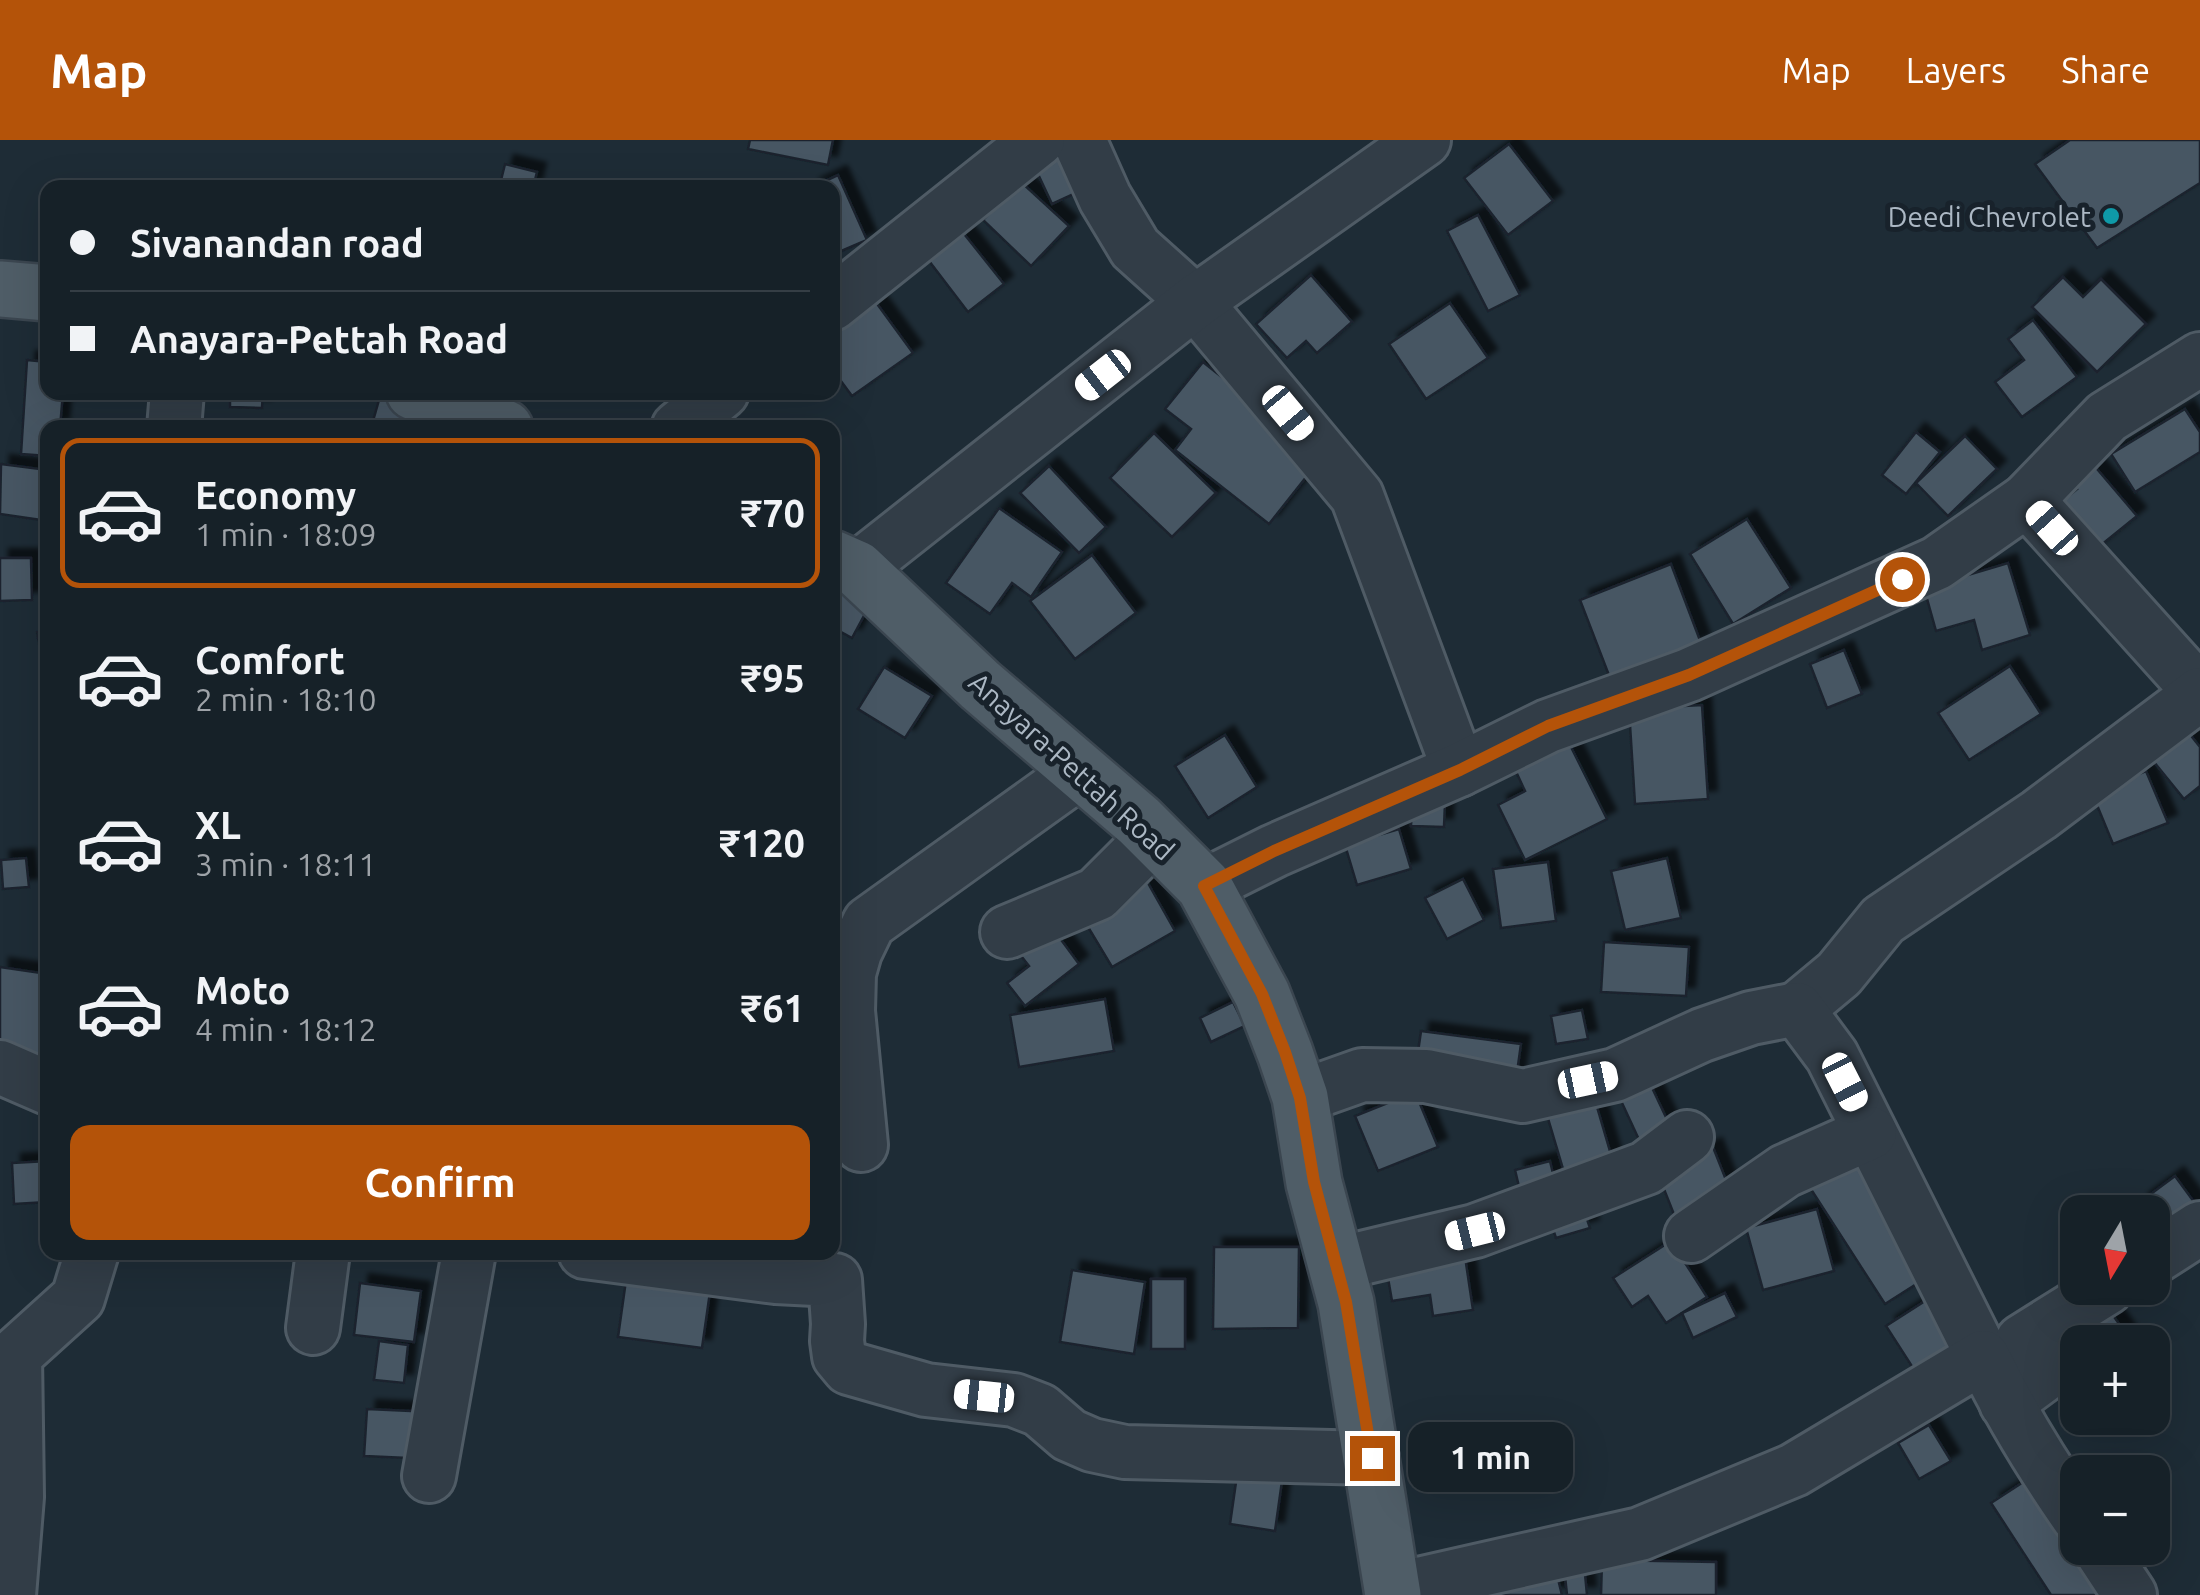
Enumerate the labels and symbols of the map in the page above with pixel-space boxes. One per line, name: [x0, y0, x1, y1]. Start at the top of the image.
place label: Deedi Chevrolet: [1888, 201, 2091, 232]
marker: Deedi Chevrolet: [2100, 205, 2122, 227]
car: [1070, 345, 1136, 405]
car: [1257, 380, 1319, 446]
car: [2021, 496, 2083, 560]
route start: [1880, 557, 1925, 602]
street label: Anayara-Pettah Road: [963, 666, 1181, 866]
car: [1818, 1048, 1872, 1116]
car: [1556, 1059, 1620, 1101]
north arrow: [2060, 1195, 2170, 1305]
car: [1442, 1209, 1508, 1253]
car: [953, 1378, 1015, 1414]
callout: 1 min: [1407, 1423, 1572, 1493]
route end: [1350, 1436, 1395, 1481]

